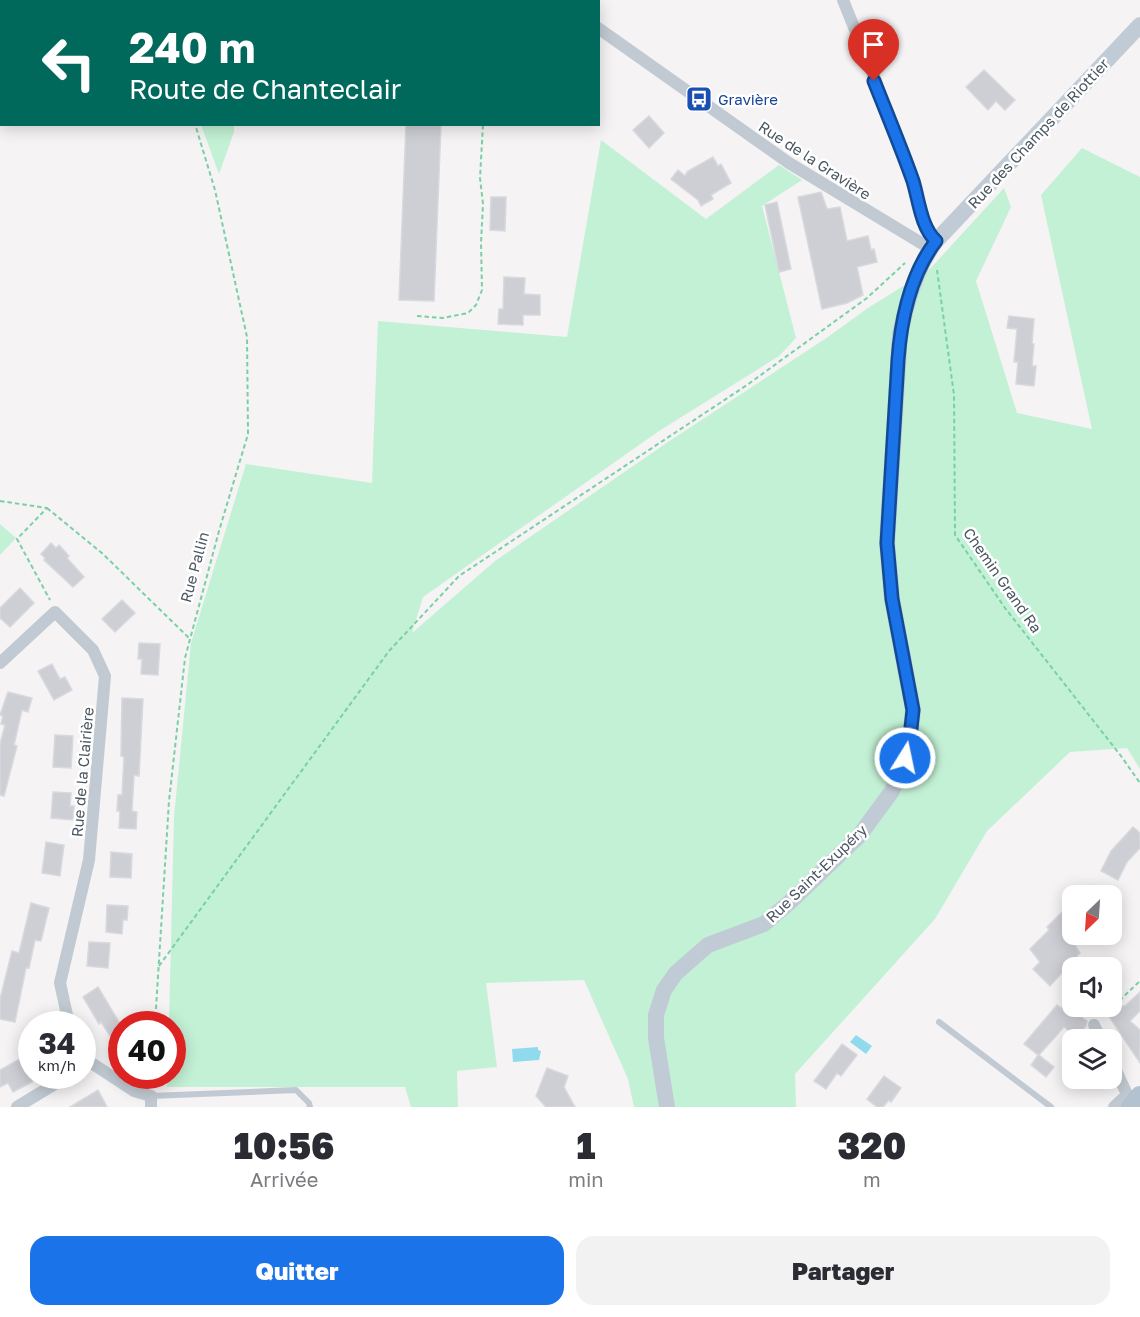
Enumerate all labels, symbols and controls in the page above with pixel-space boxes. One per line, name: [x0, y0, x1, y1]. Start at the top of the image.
pin: [848, 19, 899, 81]
text: 240 m: [129, 22, 255, 72]
icon: left: [30, 24, 108, 102]
icon: arrive: [857, 28, 890, 61]
street label: Rue des Champs de Riottier: [964, 54, 1112, 212]
text: Route de Chanteclair: [129, 73, 401, 105]
bus stop icon: Gravière: [684, 84, 714, 114]
place label: Gravière: [718, 90, 778, 108]
street label: Rue de la Gravière: [756, 117, 875, 203]
street label: Chemin Grand Ra: [960, 524, 1046, 636]
street label: Rue Pallin: [176, 530, 212, 604]
street label: Rue de la Clairière: [67, 706, 97, 838]
position arrow: [873, 726, 937, 790]
street label: Rue Saint-Exupéry: [762, 820, 871, 926]
north arrow: [1062, 885, 1122, 945]
map controls: [1062, 885, 1122, 1089]
button: sound: [1062, 957, 1122, 1017]
speed limit sign: 40: [108, 1011, 186, 1089]
text: 34: [38, 1025, 76, 1061]
button: layers: [1062, 1029, 1122, 1089]
text: km/h: [38, 1056, 76, 1074]
text: 10:56: [234, 1124, 335, 1167]
text: 1: [576, 1124, 595, 1167]
text: 320: [837, 1124, 906, 1167]
text: Arrivée: [250, 1167, 318, 1191]
text: min: [568, 1167, 604, 1191]
text: m: [863, 1167, 881, 1191]
button: Quitter: [30, 1236, 564, 1305]
button: Partager: [576, 1236, 1110, 1305]

